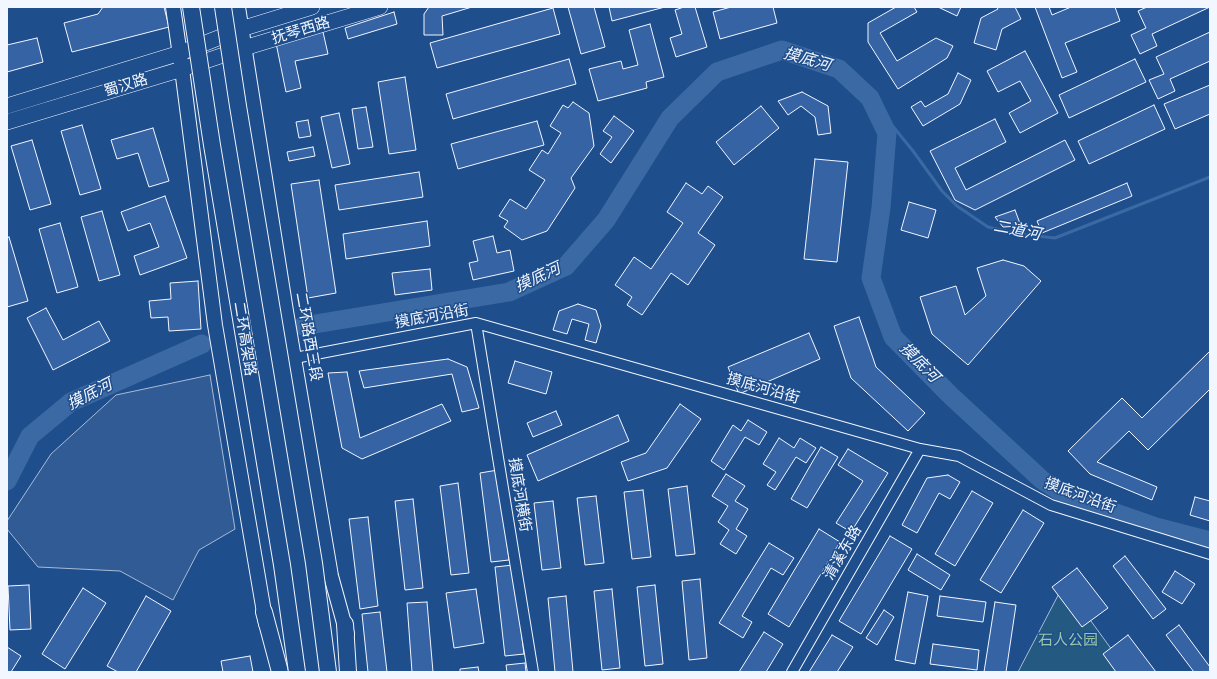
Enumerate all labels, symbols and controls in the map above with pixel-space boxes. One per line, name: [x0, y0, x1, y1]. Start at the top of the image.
street label: 抚琴西路: [270, 14, 332, 48]
water label: 摸底河: [781, 44, 833, 76]
street label: 蜀汉路: [102, 71, 150, 101]
water label: 二道河: [992, 217, 1042, 245]
water label: 摸底河: [512, 259, 564, 297]
street label: 二环路西三段: [291, 291, 325, 383]
street label: 二环高架路: [229, 301, 259, 377]
street label: 摸底河沿街: [394, 302, 470, 332]
water label: 摸底河: [895, 339, 943, 387]
street label: 摸底河沿街: [724, 370, 802, 408]
water label: 摸底河: [64, 376, 116, 414]
street label: 摸底河横街: [504, 457, 534, 533]
street label: 摸底河沿街: [1042, 475, 1118, 517]
street label: 清溪东路: [820, 523, 866, 583]
park label: 石人公园: [1038, 632, 1098, 650]

